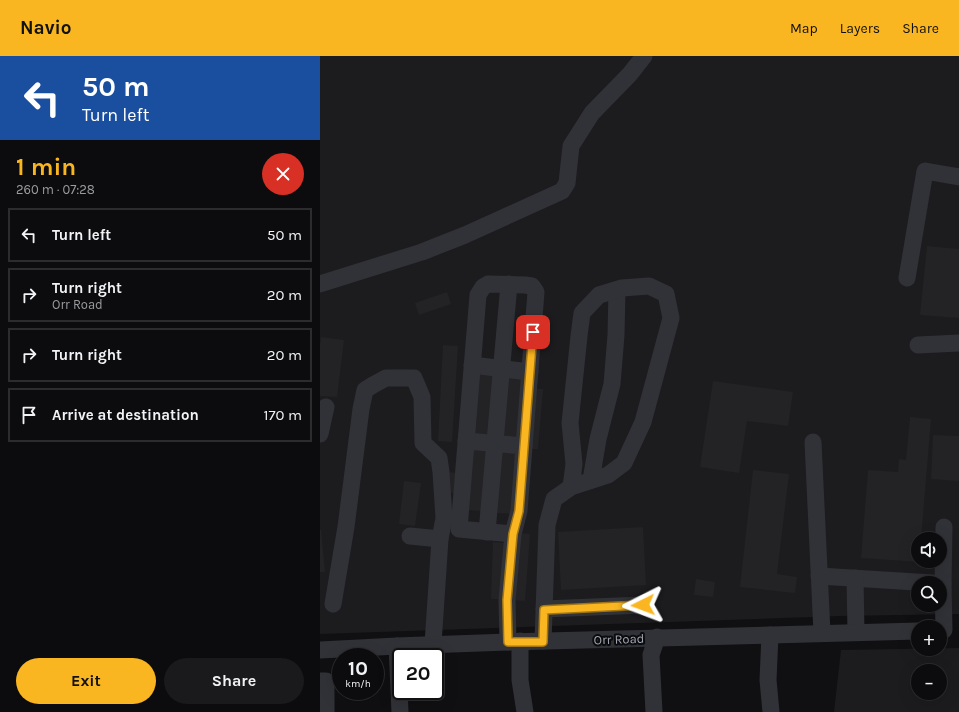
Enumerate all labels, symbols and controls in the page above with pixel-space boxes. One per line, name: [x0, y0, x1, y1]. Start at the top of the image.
text: Navio: [20, 17, 72, 39]
text: Map: [790, 20, 818, 37]
text: Layers: [840, 20, 880, 37]
text: Share: [902, 20, 939, 37]
text: 50 m: [82, 70, 150, 103]
icon: left: [16, 72, 68, 124]
text: Turn left: [82, 104, 150, 126]
text: 1 min: [16, 153, 76, 181]
button: close: [262, 153, 304, 195]
text: 260 m · 07:28: [16, 182, 95, 197]
icon: left: [18, 224, 40, 246]
text: Turn left: [52, 226, 111, 244]
text: 50 m: [267, 226, 302, 244]
text: Turn right: [52, 279, 122, 297]
icon: right: [18, 284, 40, 306]
text: 20 m: [267, 286, 302, 304]
text: Orr Road: [52, 297, 103, 312]
pin: [516, 315, 550, 349]
icon: arrive: [522, 321, 544, 343]
icon: right: [18, 344, 40, 366]
text: Turn right: [52, 346, 122, 364]
text: 20 m: [267, 346, 302, 364]
icon: arrive: [18, 404, 40, 426]
text: Arrive at destination: [52, 406, 199, 424]
text: 170 m: [264, 406, 302, 424]
map controls: [911, 532, 947, 700]
button: sound: [911, 532, 947, 568]
button: search: [911, 576, 947, 612]
position arrow: [622, 584, 664, 626]
button: +: [911, 620, 947, 656]
street label: Orr Road: [593, 631, 645, 647]
speed limit sign: 20: [392, 648, 444, 700]
text: 10: [348, 657, 368, 680]
button: Exit: [16, 658, 156, 704]
button: Share: [164, 658, 304, 704]
button: −: [911, 664, 947, 700]
text: km/h: [345, 678, 371, 690]

